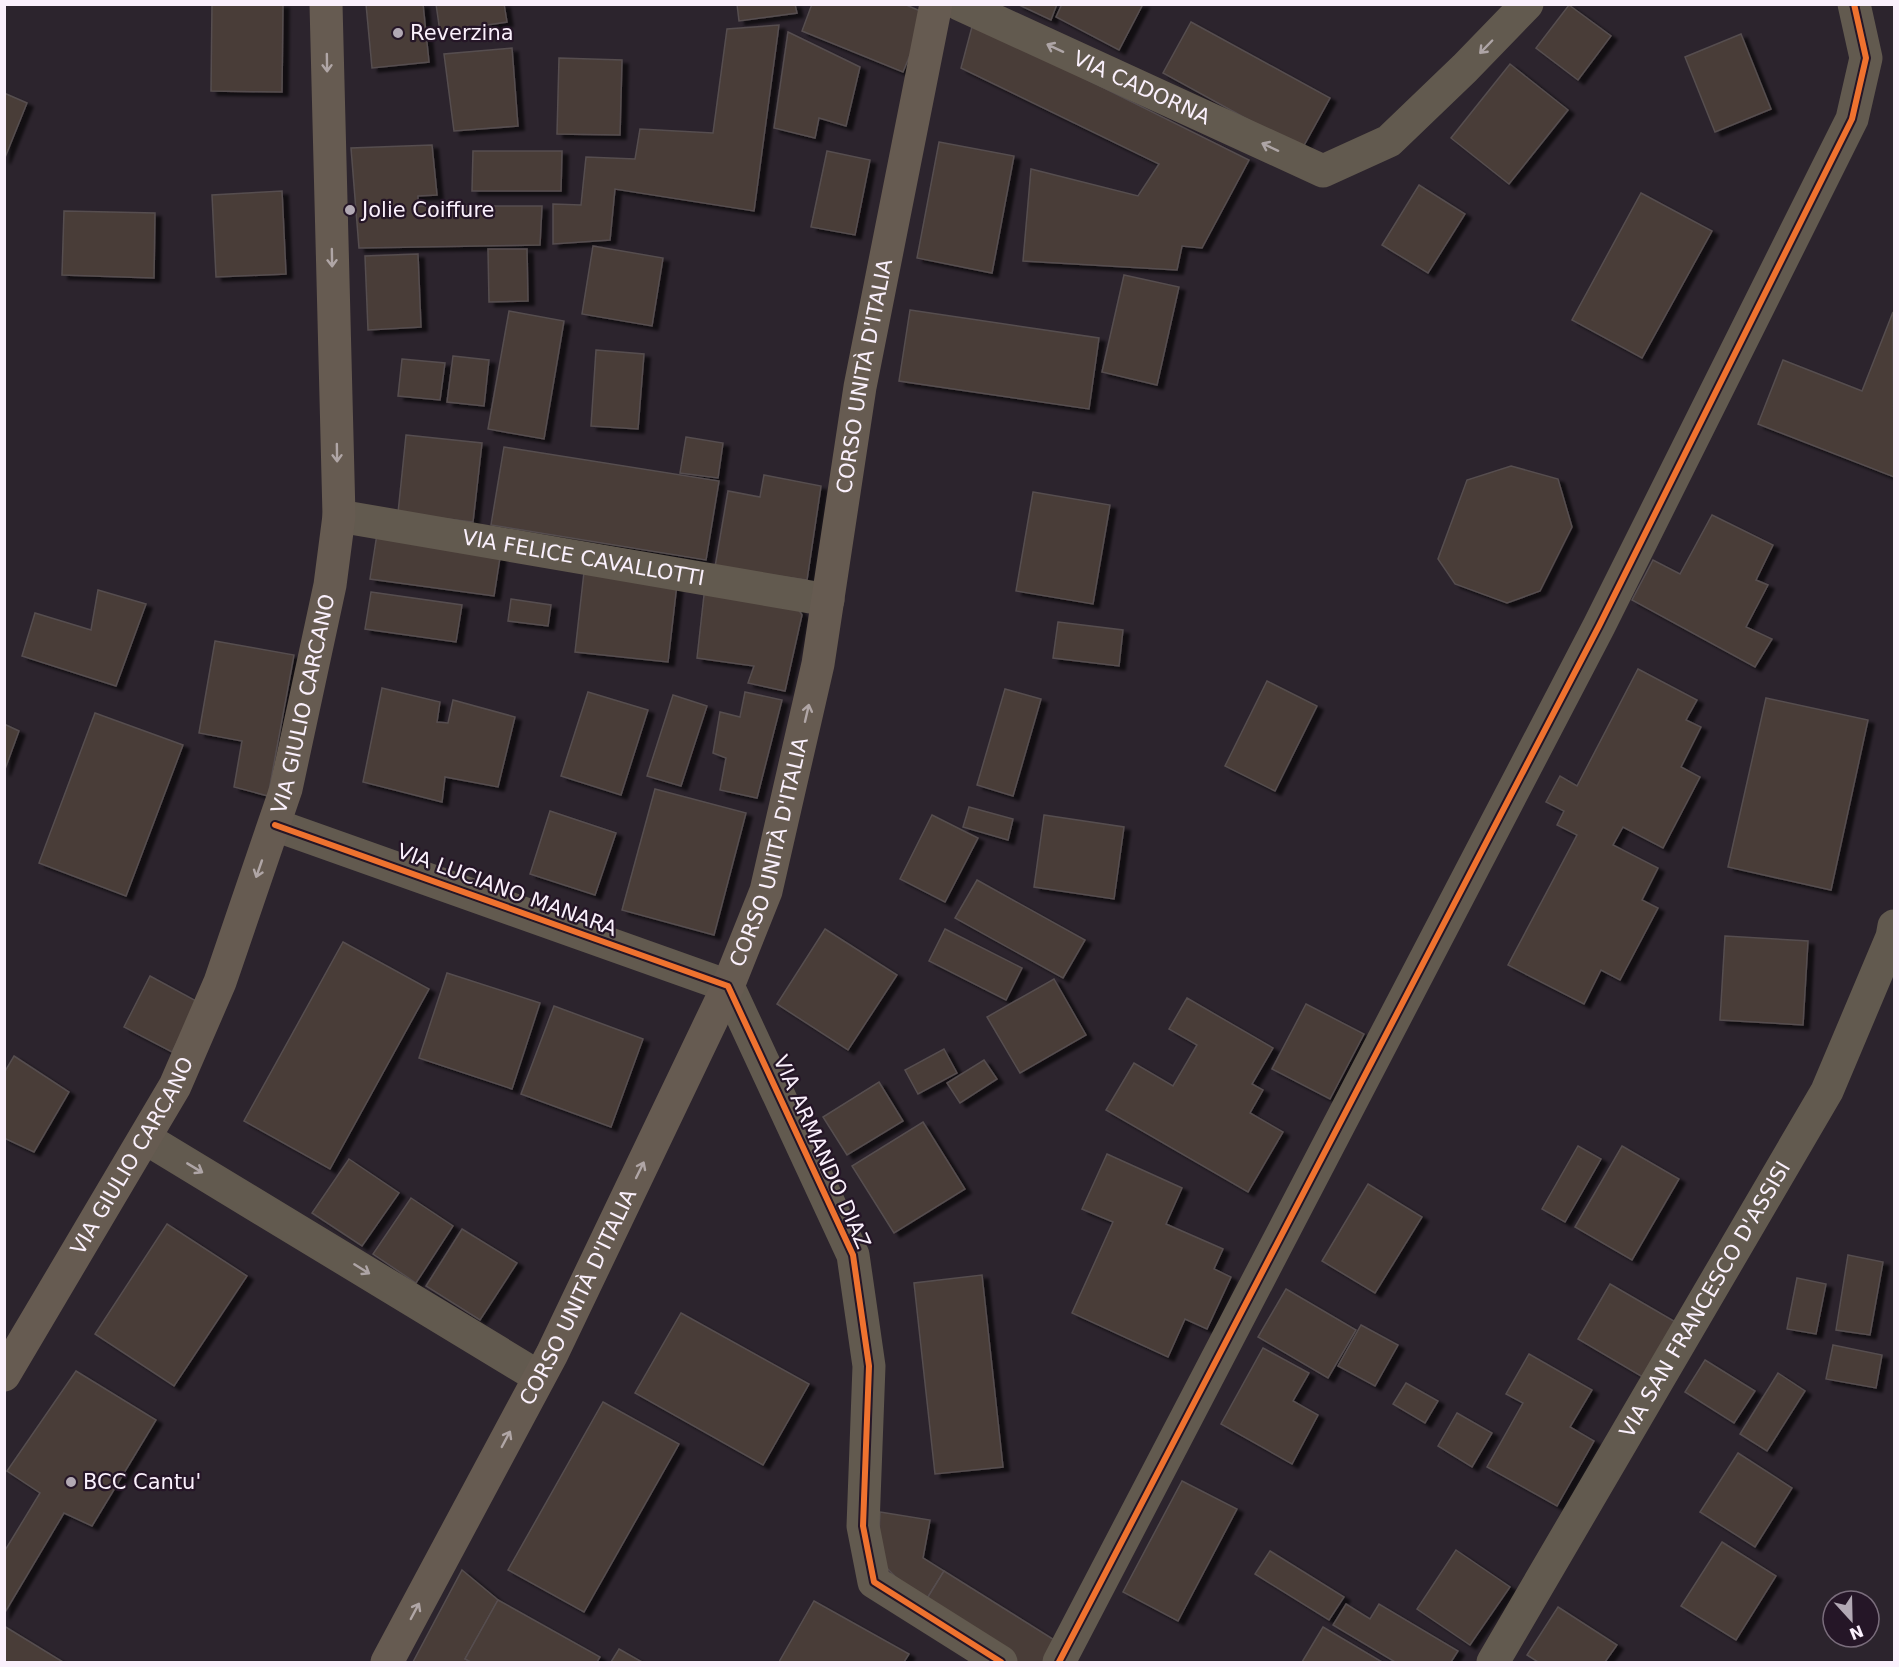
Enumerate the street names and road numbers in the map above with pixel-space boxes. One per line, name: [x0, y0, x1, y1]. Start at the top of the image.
street label: VIA CADORNA: [1069, 46, 1215, 130]
street label: CORSO UNITÀ D'ITALIA: [832, 256, 897, 495]
street label: VIA FELICE CAVALLOTTI: [460, 525, 706, 591]
street label: VIA GIULIO CARCANO: [266, 592, 340, 817]
street label: CORSO UNITÀ D'ITALIA: [725, 734, 813, 970]
street label: VIA LUCIANO MANARA: [394, 839, 621, 941]
street label: VIA ARMANDO DIAZ: [768, 1052, 876, 1252]
street label: VIA GIULIO CARCANO: [66, 1053, 198, 1259]
street label: VIA SAN FRANCESCO D'ASSISI: [1615, 1157, 1795, 1442]
street label: CORSO UNITÀ D'ITALIA: [515, 1184, 641, 1409]

